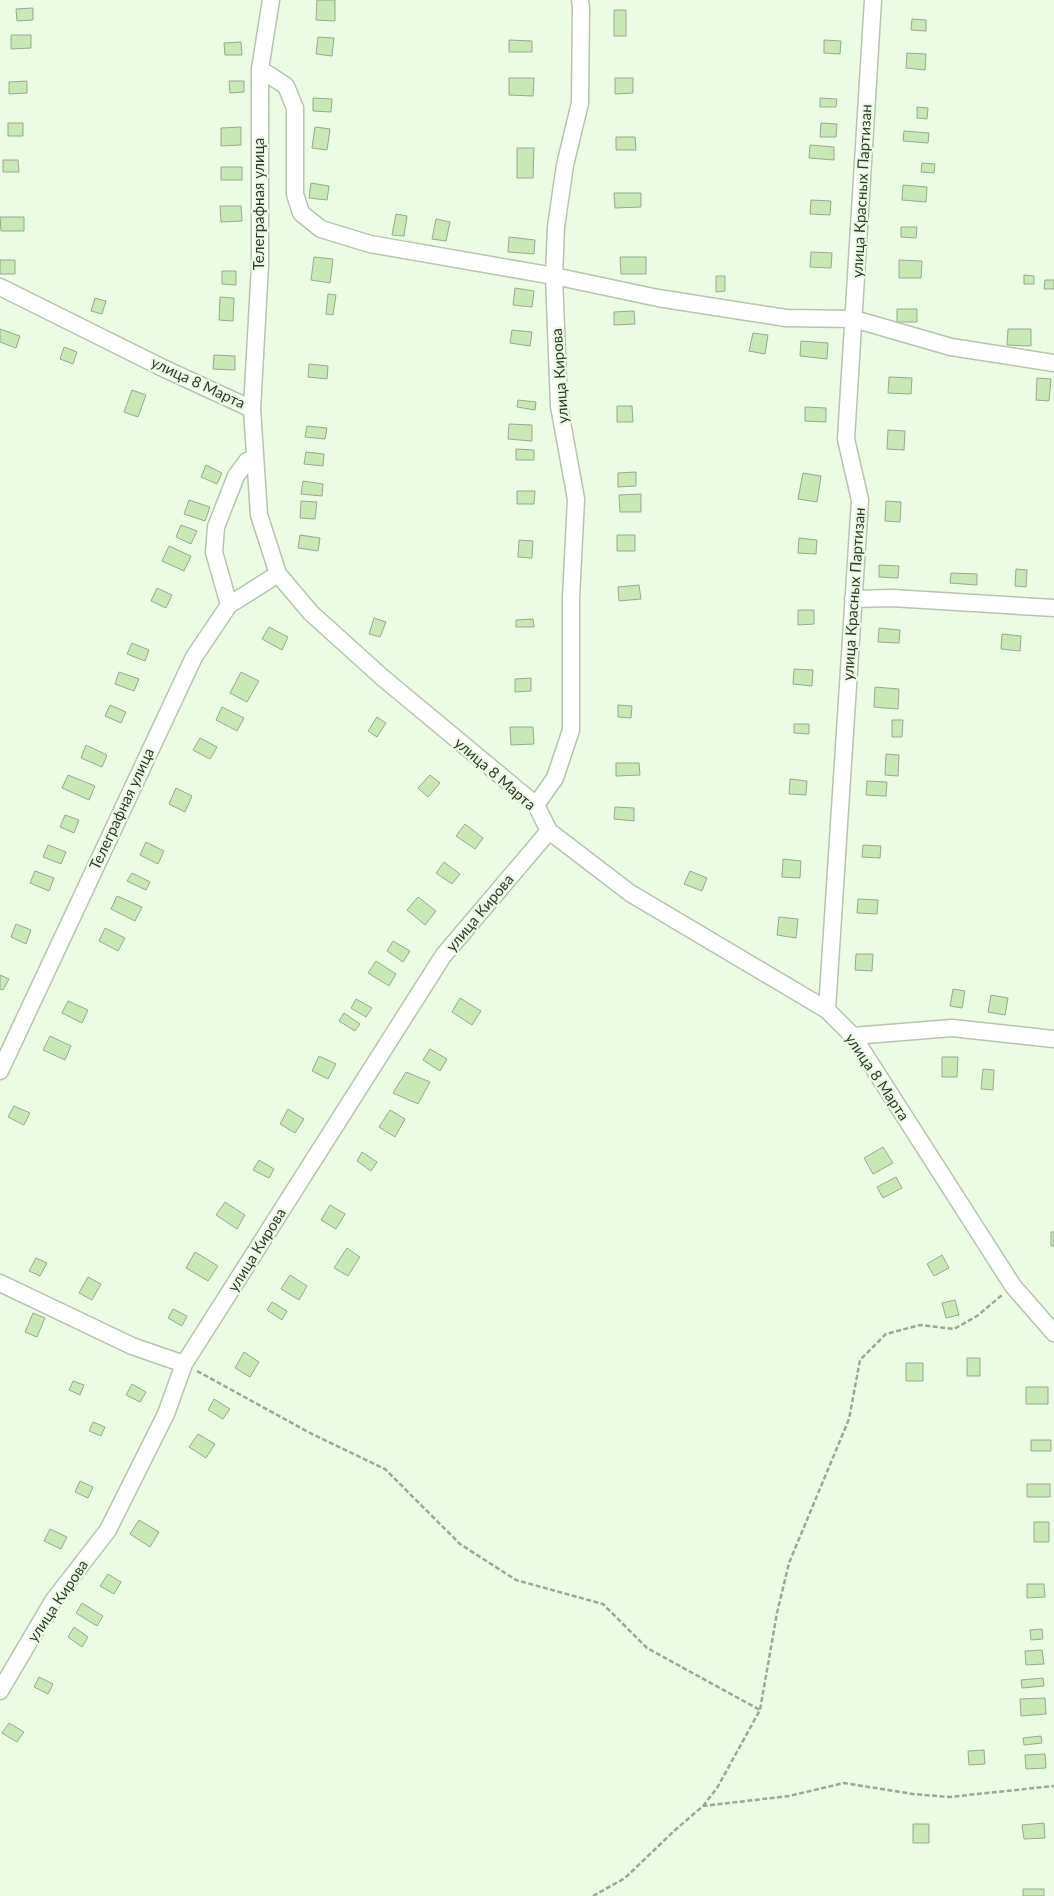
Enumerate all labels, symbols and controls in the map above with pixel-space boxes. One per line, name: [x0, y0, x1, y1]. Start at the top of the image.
street label: улица Красных Партизан: [847, 104, 875, 278]
street label: Телеграфная улица: [249, 138, 267, 270]
street label: улица Кирова: [547, 328, 571, 424]
street label: улица 8 Марта: [149, 352, 248, 412]
street label: улица Красных Партизан: [838, 507, 868, 681]
street label: улица 8 Марта: [451, 733, 540, 813]
street label: Телеграфная улица: [85, 745, 157, 872]
street label: улица Кирова: [442, 870, 517, 955]
street label: улица 8 Марта: [842, 1029, 914, 1124]
street label: улица Кирова: [223, 1204, 289, 1295]
street label: улица Кирова: [23, 1556, 91, 1645]

